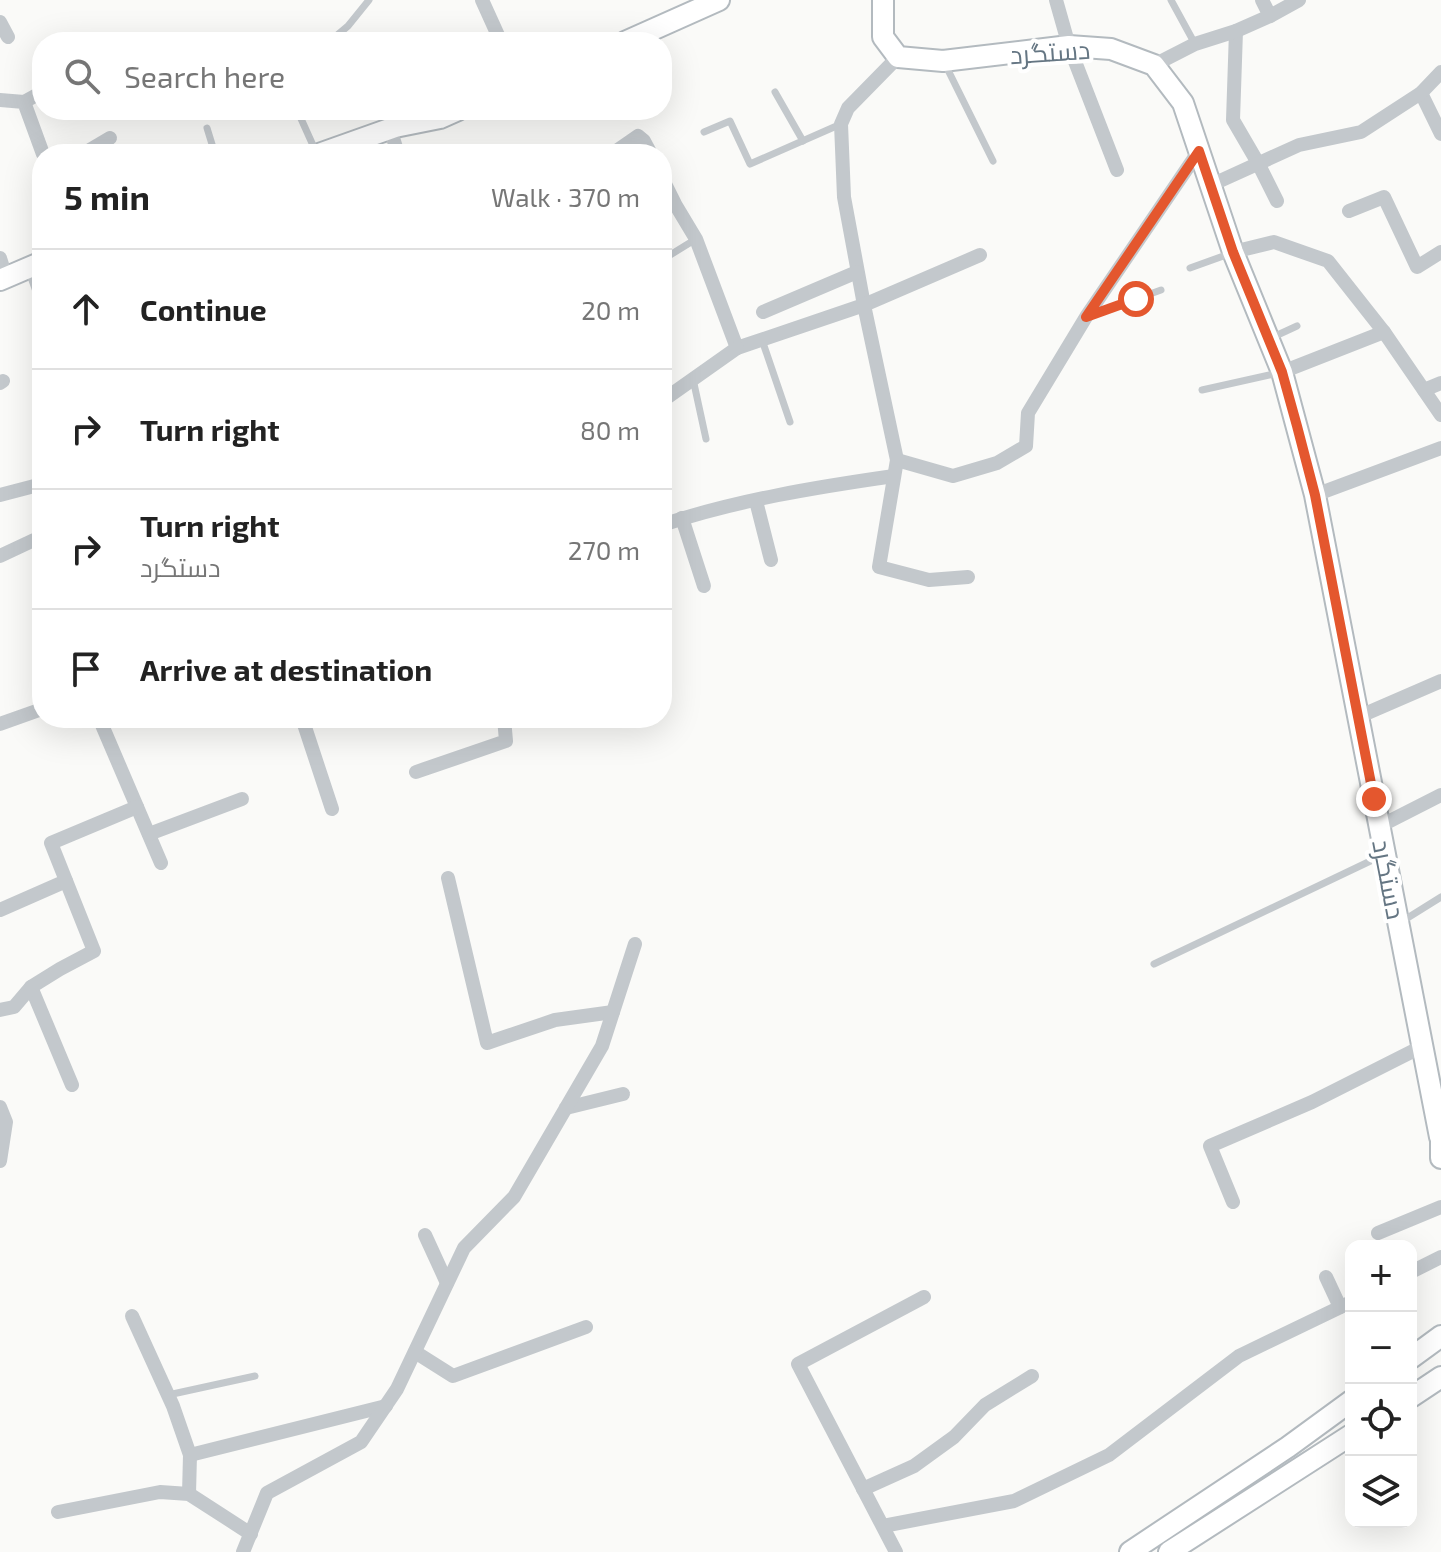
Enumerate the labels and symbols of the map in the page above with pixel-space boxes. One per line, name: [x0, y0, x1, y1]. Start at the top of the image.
street label: دستگرد: [1009, 33, 1091, 70]
route start: [1118, 281, 1154, 317]
route end: [1356, 781, 1392, 817]
street label: دستگرد: [1366, 837, 1413, 922]

